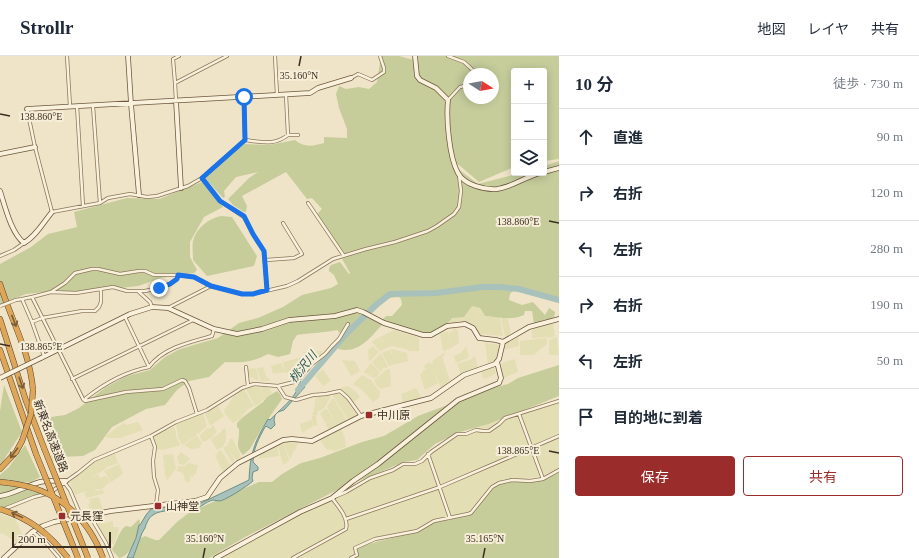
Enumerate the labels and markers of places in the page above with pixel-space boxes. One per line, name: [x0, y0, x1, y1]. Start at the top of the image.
place label: 中川原: [377, 409, 410, 421]
marker: 中川原: [364, 410, 374, 420]
place label: 山神堂: [166, 500, 199, 512]
marker: 山神堂: [153, 501, 163, 511]
place label: 元長窪: [70, 510, 103, 522]
marker: 元長窪: [57, 511, 67, 521]

